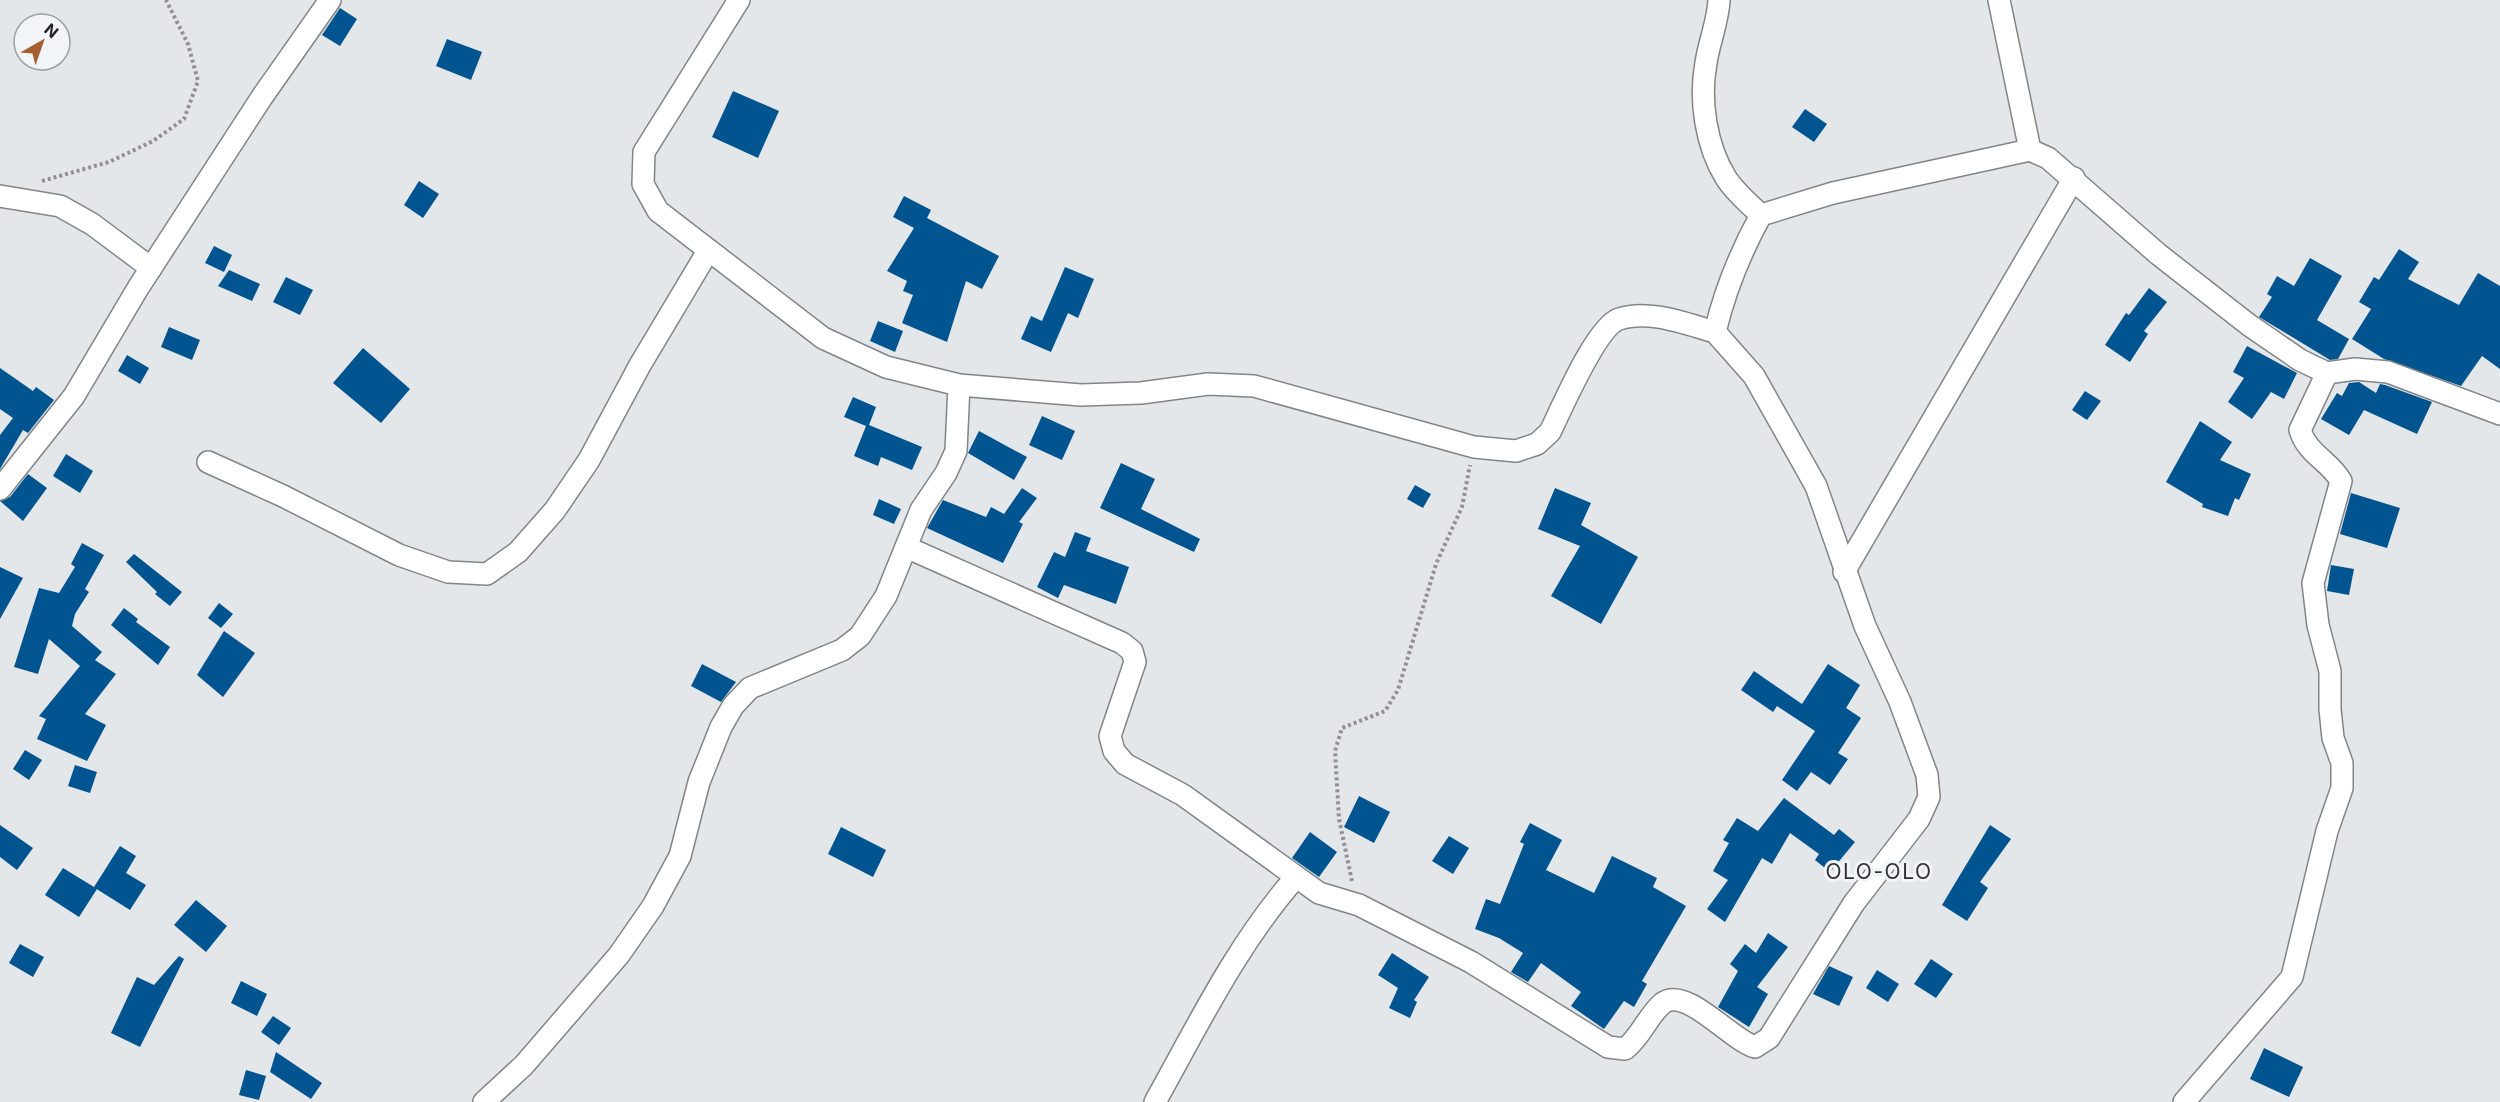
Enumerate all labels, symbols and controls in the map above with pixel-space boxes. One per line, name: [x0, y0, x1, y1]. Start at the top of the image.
north arrow: [12, 12, 72, 72]
text: N: [41, 19, 63, 42]
district label: OLO-OLO: [1826, 859, 1932, 884]

